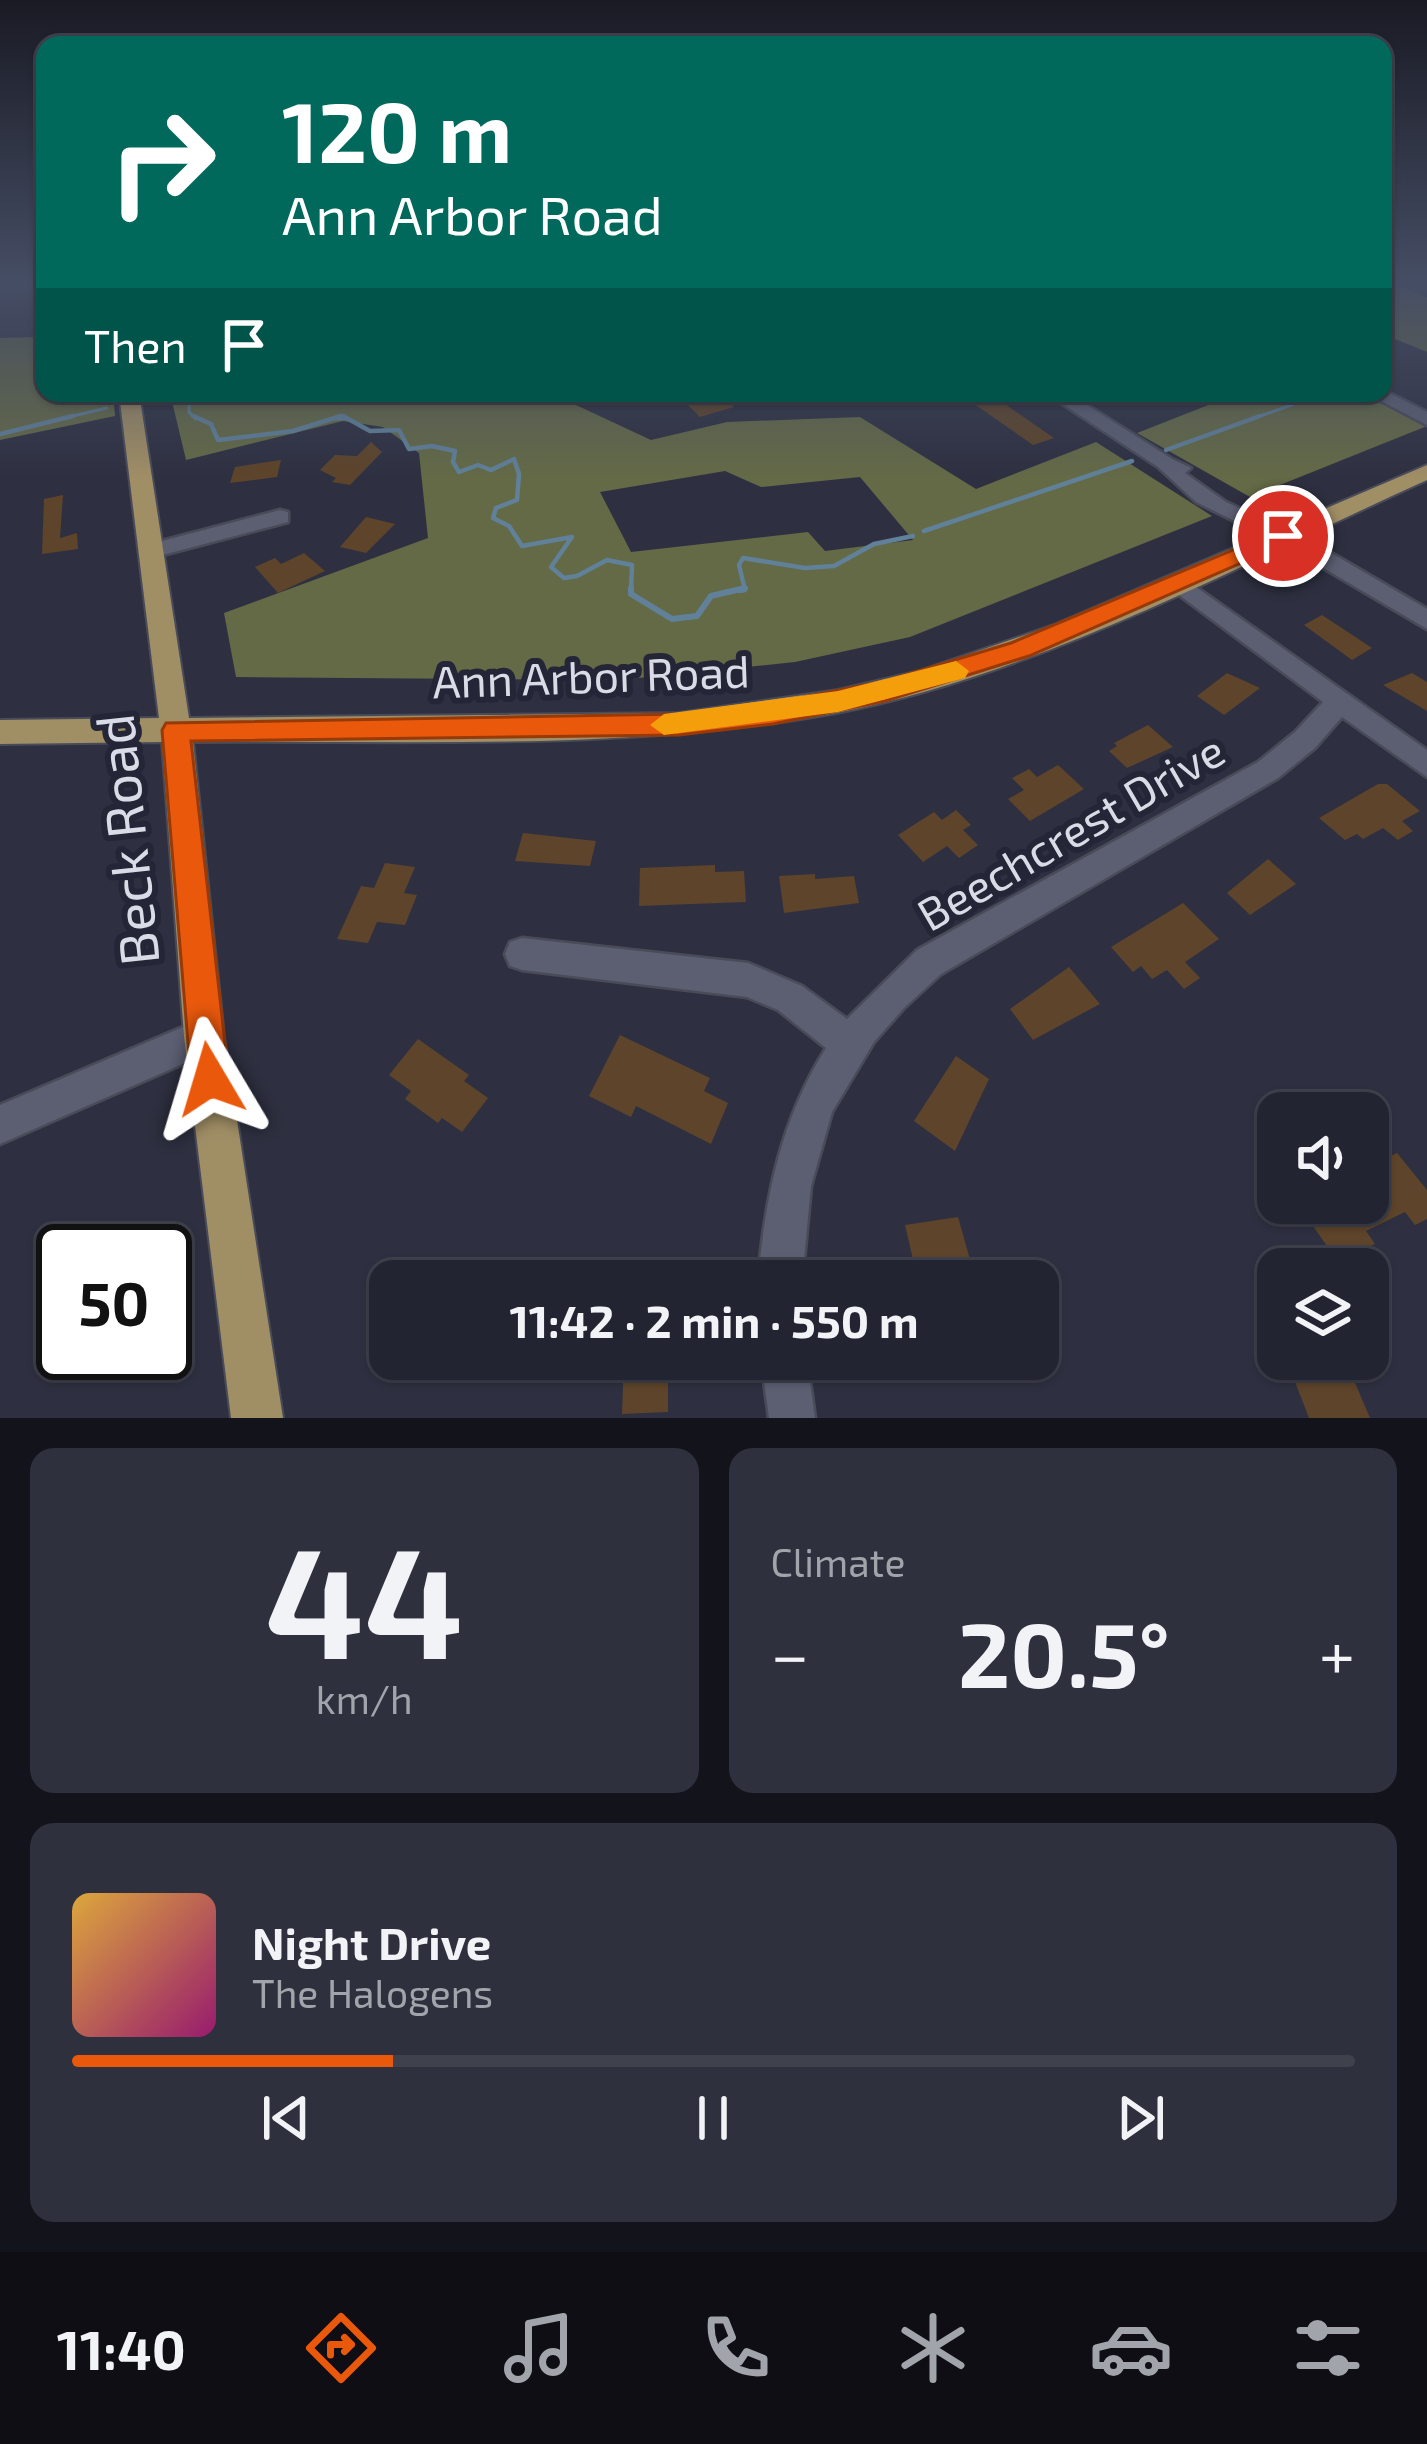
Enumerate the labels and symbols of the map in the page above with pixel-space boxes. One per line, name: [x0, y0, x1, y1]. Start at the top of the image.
pin: [1232, 485, 1334, 587]
street label: Ann Arbor Road: [432, 642, 750, 708]
street label: Beck Road: [79, 711, 171, 969]
street label: Beechcrest Drive: [907, 721, 1233, 941]
position arrow: [147, 1016, 273, 1142]
speed limit sign: 50: [36, 1224, 192, 1380]

